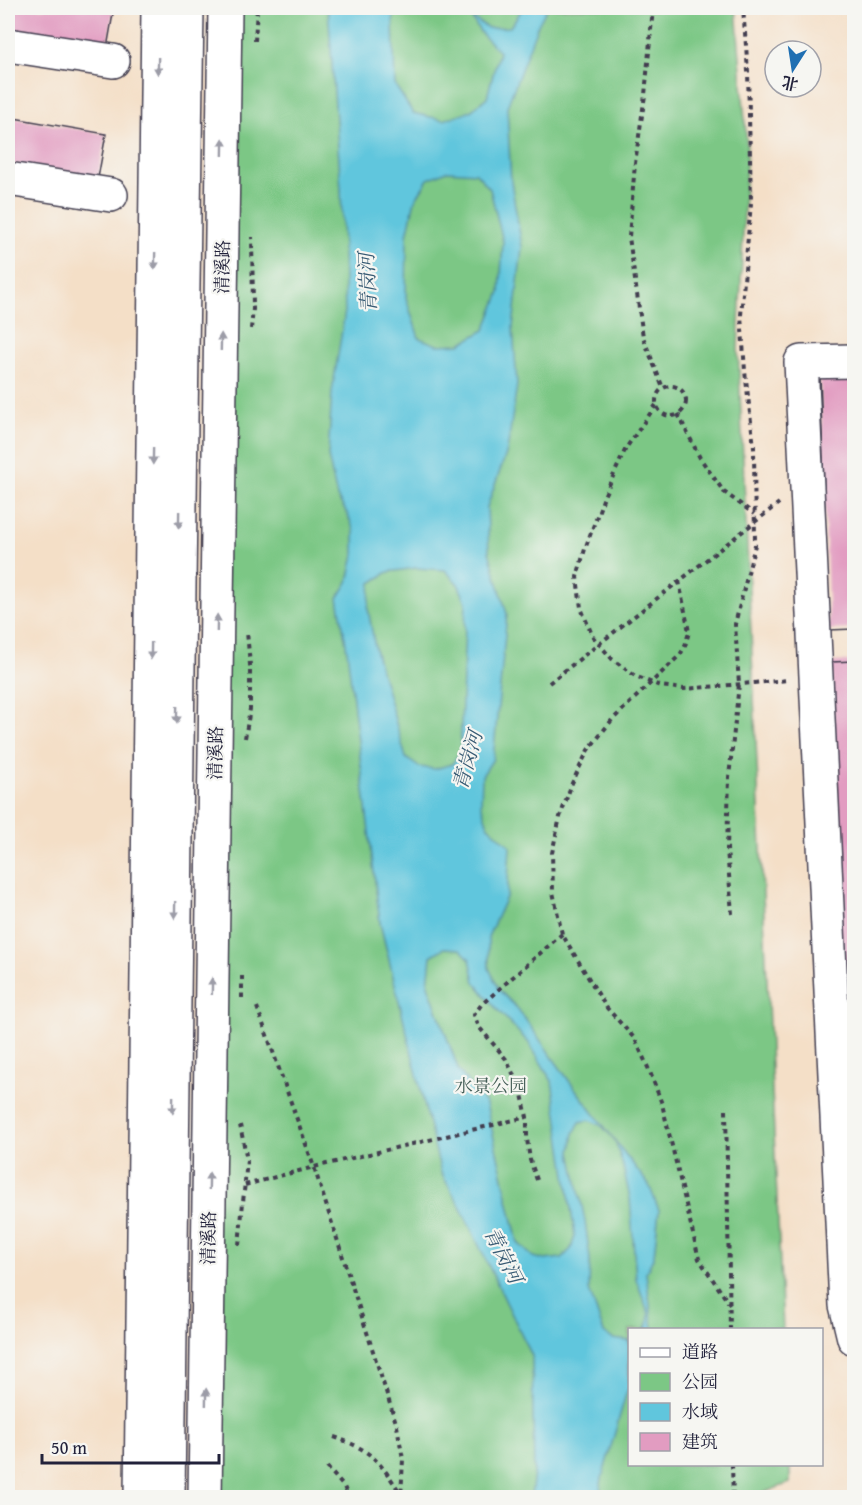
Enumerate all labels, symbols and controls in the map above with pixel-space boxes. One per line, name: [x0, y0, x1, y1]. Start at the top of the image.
north arrow: [763, 39, 823, 99]
one-way arrow: [153, 56, 163, 75]
text: 北: [780, 70, 800, 97]
one-way arrow: [219, 137, 228, 156]
street label: 清溪路: [208, 240, 236, 294]
water label: 青岗河: [351, 249, 383, 314]
one-way arrow: [151, 251, 160, 270]
one-way arrow: [216, 332, 226, 351]
one-way arrow: [148, 446, 158, 465]
one-way arrow: [175, 511, 184, 530]
one-way arrow: [212, 614, 222, 633]
one-way arrow: [146, 641, 156, 660]
one-way arrow: [172, 706, 182, 725]
water label: 青岗河: [445, 724, 490, 793]
street label: 清溪路: [201, 726, 229, 780]
one-way arrow: [170, 901, 180, 920]
one-way arrow: [207, 977, 217, 996]
park label: 水景公园: [455, 1072, 527, 1099]
one-way arrow: [168, 1096, 178, 1115]
one-way arrow: [204, 1172, 214, 1191]
street label: 清溪路: [194, 1211, 222, 1265]
water label: 青岗河: [477, 1222, 532, 1291]
legend: [628, 1328, 823, 1466]
text: 道路: [682, 1338, 718, 1365]
text: 公园: [682, 1368, 718, 1395]
one-way arrow: [201, 1388, 211, 1407]
text: 水域: [682, 1398, 718, 1425]
scale bar: [42, 1427, 219, 1465]
text: 建筑: [682, 1428, 718, 1455]
text: 50 m: [51, 1434, 87, 1461]

